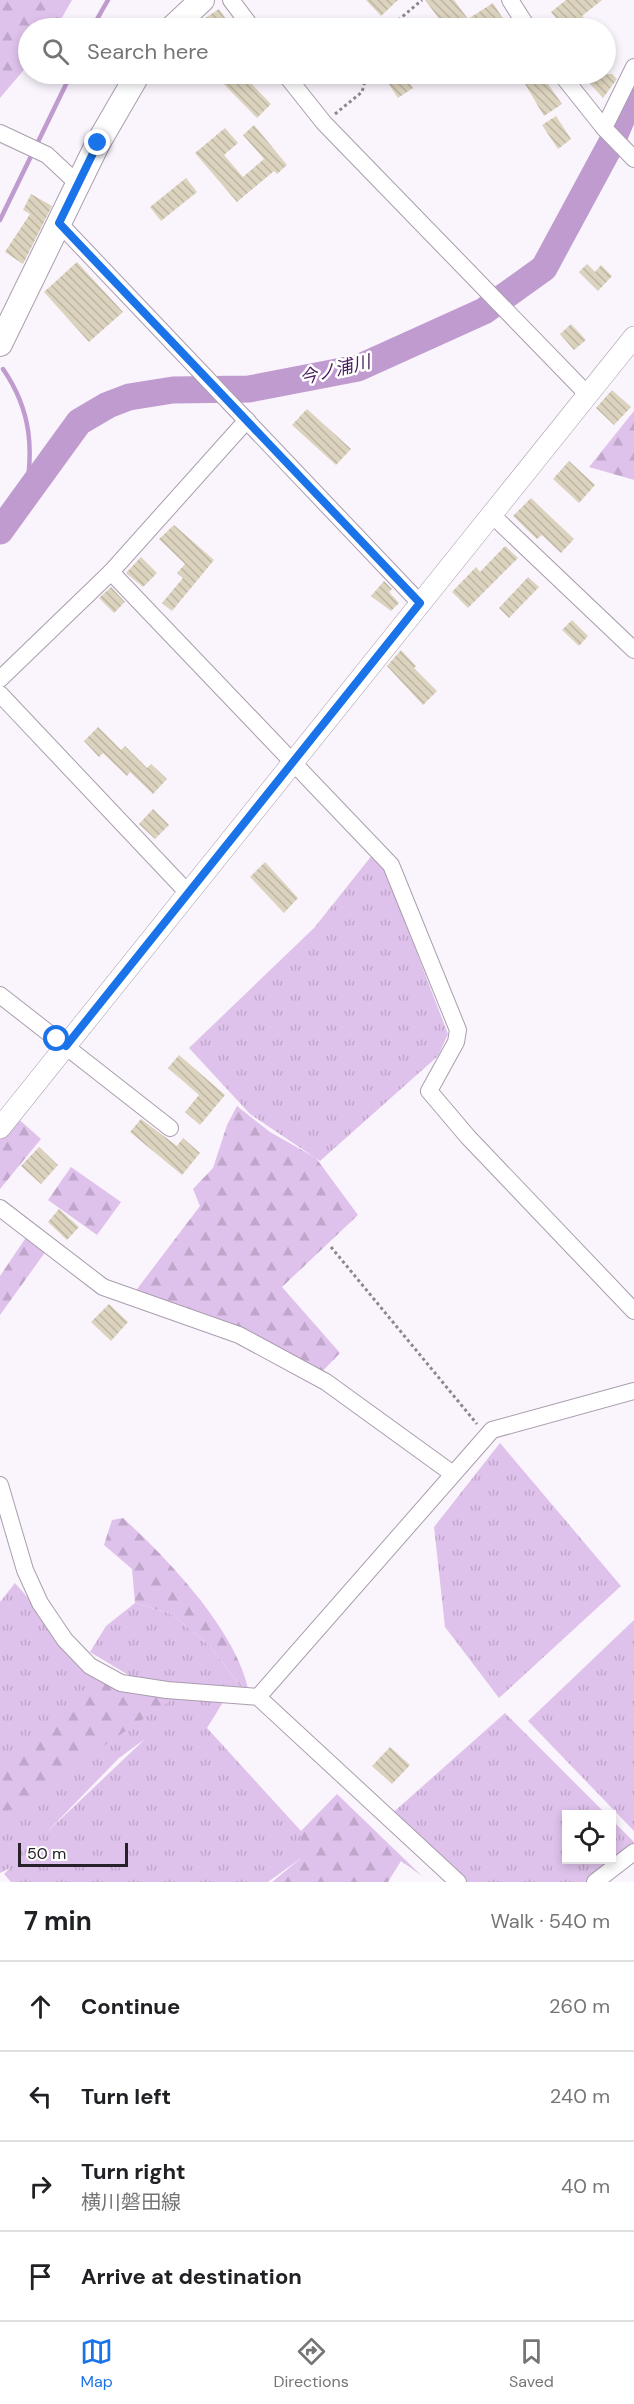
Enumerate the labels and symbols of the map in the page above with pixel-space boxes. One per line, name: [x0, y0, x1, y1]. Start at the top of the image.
route end: [84, 129, 110, 155]
water label: 今ノ浦川: [297, 349, 375, 390]
route start: [43, 1025, 69, 1051]
scale bar: [18, 1840, 128, 1868]

